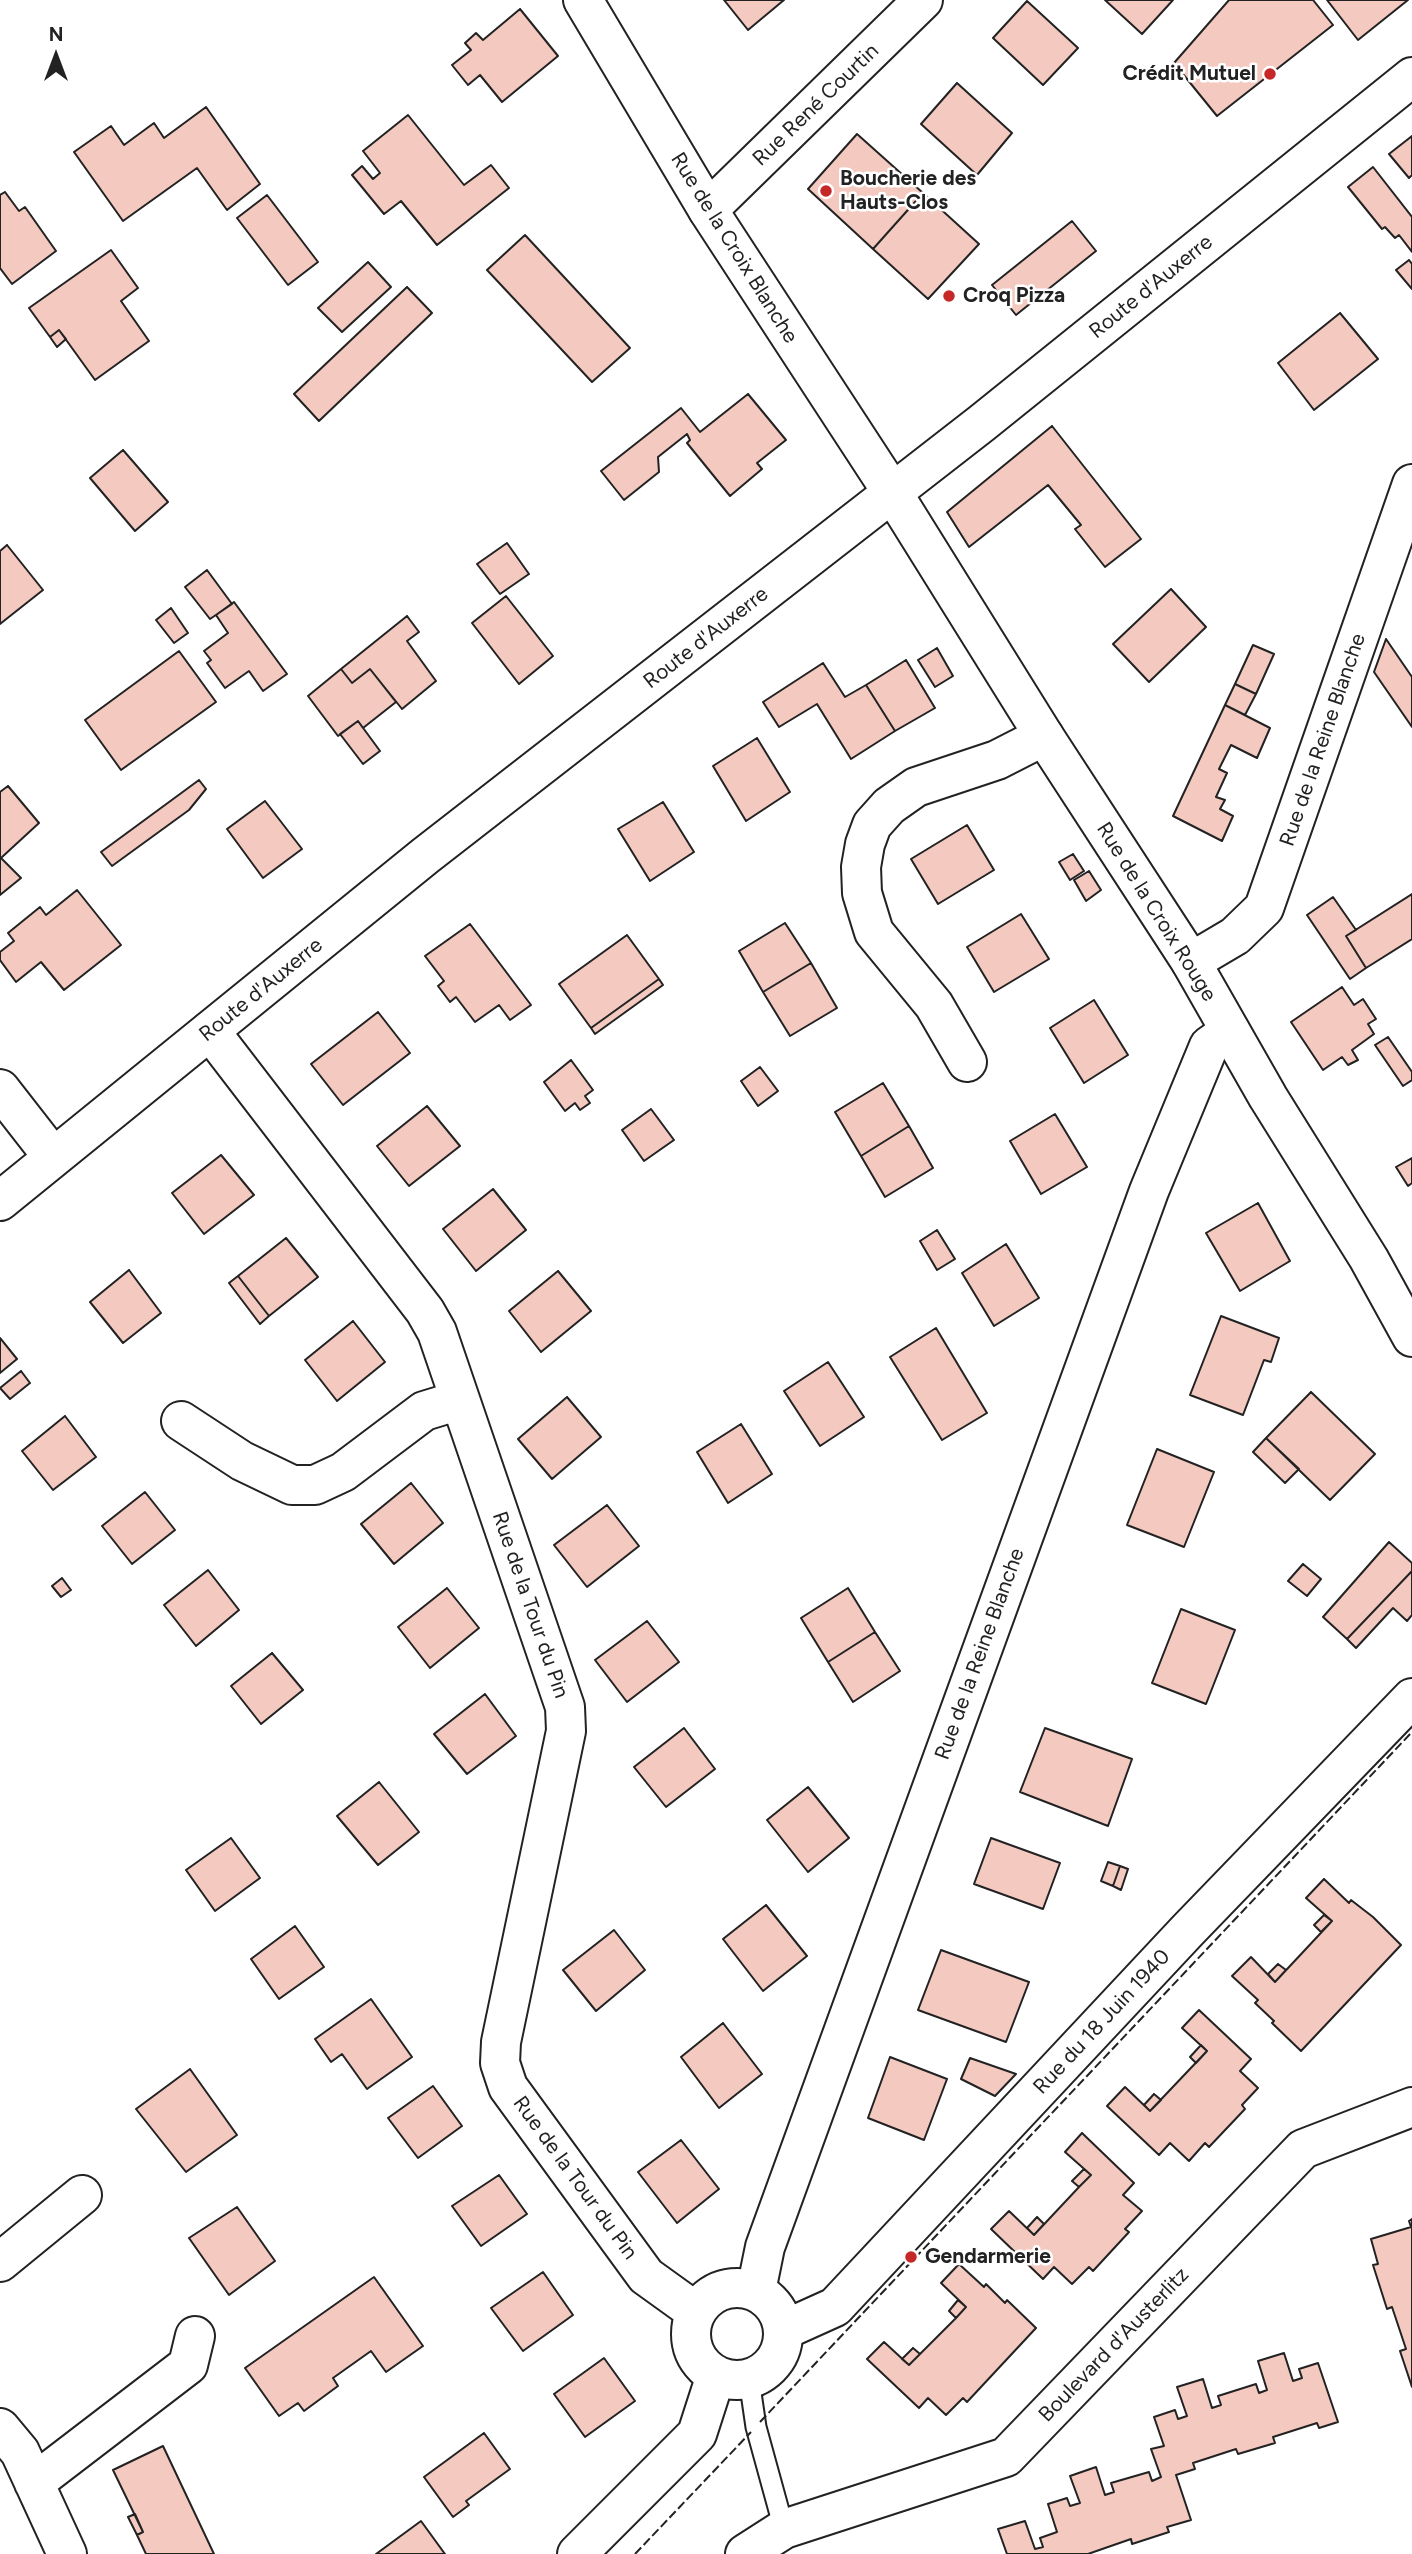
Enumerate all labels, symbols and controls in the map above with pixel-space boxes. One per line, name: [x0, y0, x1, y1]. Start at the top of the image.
north arrow: [21, 21, 91, 91]
text: N: [49, 23, 63, 46]
street label: Rue René Courtin: [748, 39, 884, 171]
place label: Crédit Mutuel: [1123, 61, 1256, 87]
marker: Crédit Mutuel: [1262, 66, 1278, 82]
street label: Rue de la Croix Blanche: [665, 148, 803, 348]
place label: Boucherie des Hauts-Clos: [840, 166, 976, 216]
marker: Boucherie des Hauts-Clos: [818, 183, 834, 199]
street label: Route d'Auxerre: [1084, 230, 1218, 344]
place label: Croq Pizza: [963, 283, 1065, 309]
marker: Croq Pizza: [941, 288, 957, 304]
street label: Route d'Auxerre: [639, 582, 773, 694]
street label: Rue de la Reine Blanche: [1275, 630, 1371, 850]
street label: Rue de la Croix Rouge: [1091, 818, 1221, 1006]
street label: Route d'Auxerre: [194, 933, 328, 1047]
street label: Rue de la Tour du Pin: [486, 1509, 574, 1701]
street label: Rue de la Reine Blanche: [930, 1545, 1030, 1763]
street label: Rue du 18 Juin 1940: [1028, 1944, 1176, 2100]
street label: Rue de la Tour du Pin: [507, 2092, 643, 2264]
place label: Gendarmerie: [925, 2244, 1051, 2270]
marker: Gendarmerie: [903, 2249, 919, 2265]
street label: Boulevard d'Austerlitz: [1034, 2263, 1194, 2427]

